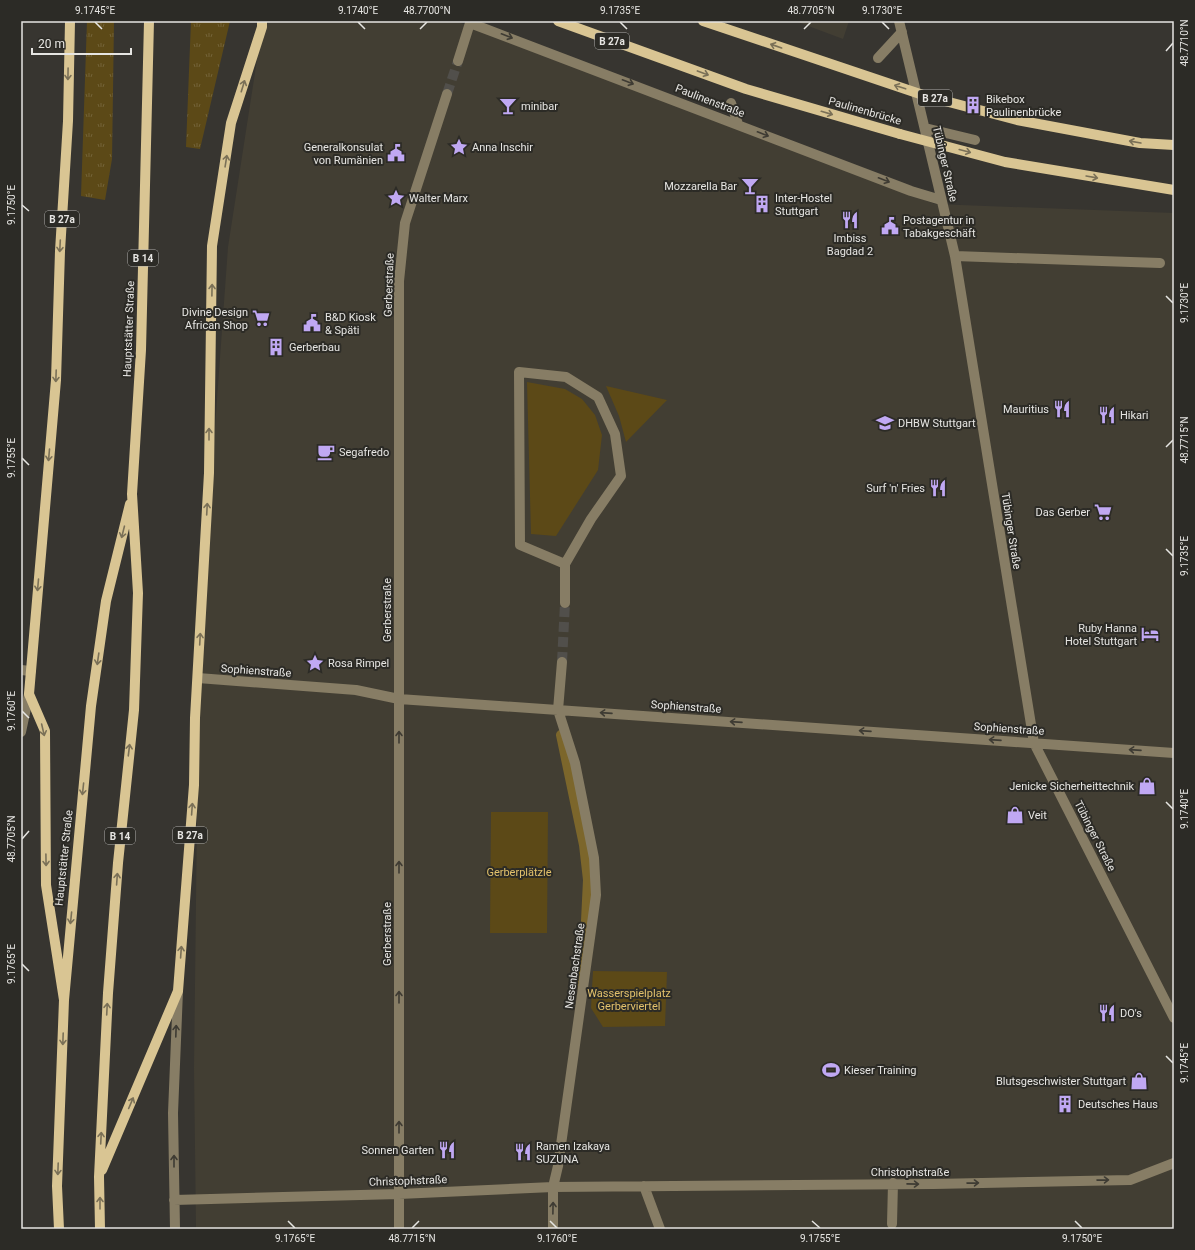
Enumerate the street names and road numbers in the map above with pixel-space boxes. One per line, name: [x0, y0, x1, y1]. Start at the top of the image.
road number: B 27a: [595, 33, 629, 49]
street label: Paulinenstraße: [673, 82, 747, 120]
road number: B 27a: [918, 90, 952, 106]
street label: Paulinenbrücke: [827, 94, 903, 128]
street label: Tübinger Straße: [930, 125, 960, 203]
road number: B 27a: [45, 211, 79, 227]
road number: B 14: [128, 250, 158, 266]
street label: Gerberstraße: [381, 253, 397, 317]
street label: Hauptstätter Straße: [121, 280, 137, 377]
street label: Tübinger Straße: [999, 492, 1024, 570]
street label: Gerberstraße: [381, 578, 394, 642]
street label: Sophienstraße: [220, 662, 292, 680]
street label: Sophienstraße: [650, 698, 722, 716]
street label: Sophienstraße: [973, 720, 1045, 738]
street label: Tübinger Straße: [1072, 799, 1118, 874]
street label: Hauptstätter Straße: [52, 809, 76, 907]
road number: B 27a: [173, 827, 207, 843]
road number: B 14: [105, 828, 135, 844]
street label: Gerberstraße: [381, 902, 394, 966]
street label: Nesenbachstraße: [563, 922, 587, 1010]
street label: Christophstraße: [871, 1166, 949, 1179]
street label: Christophstraße: [369, 1173, 448, 1189]

